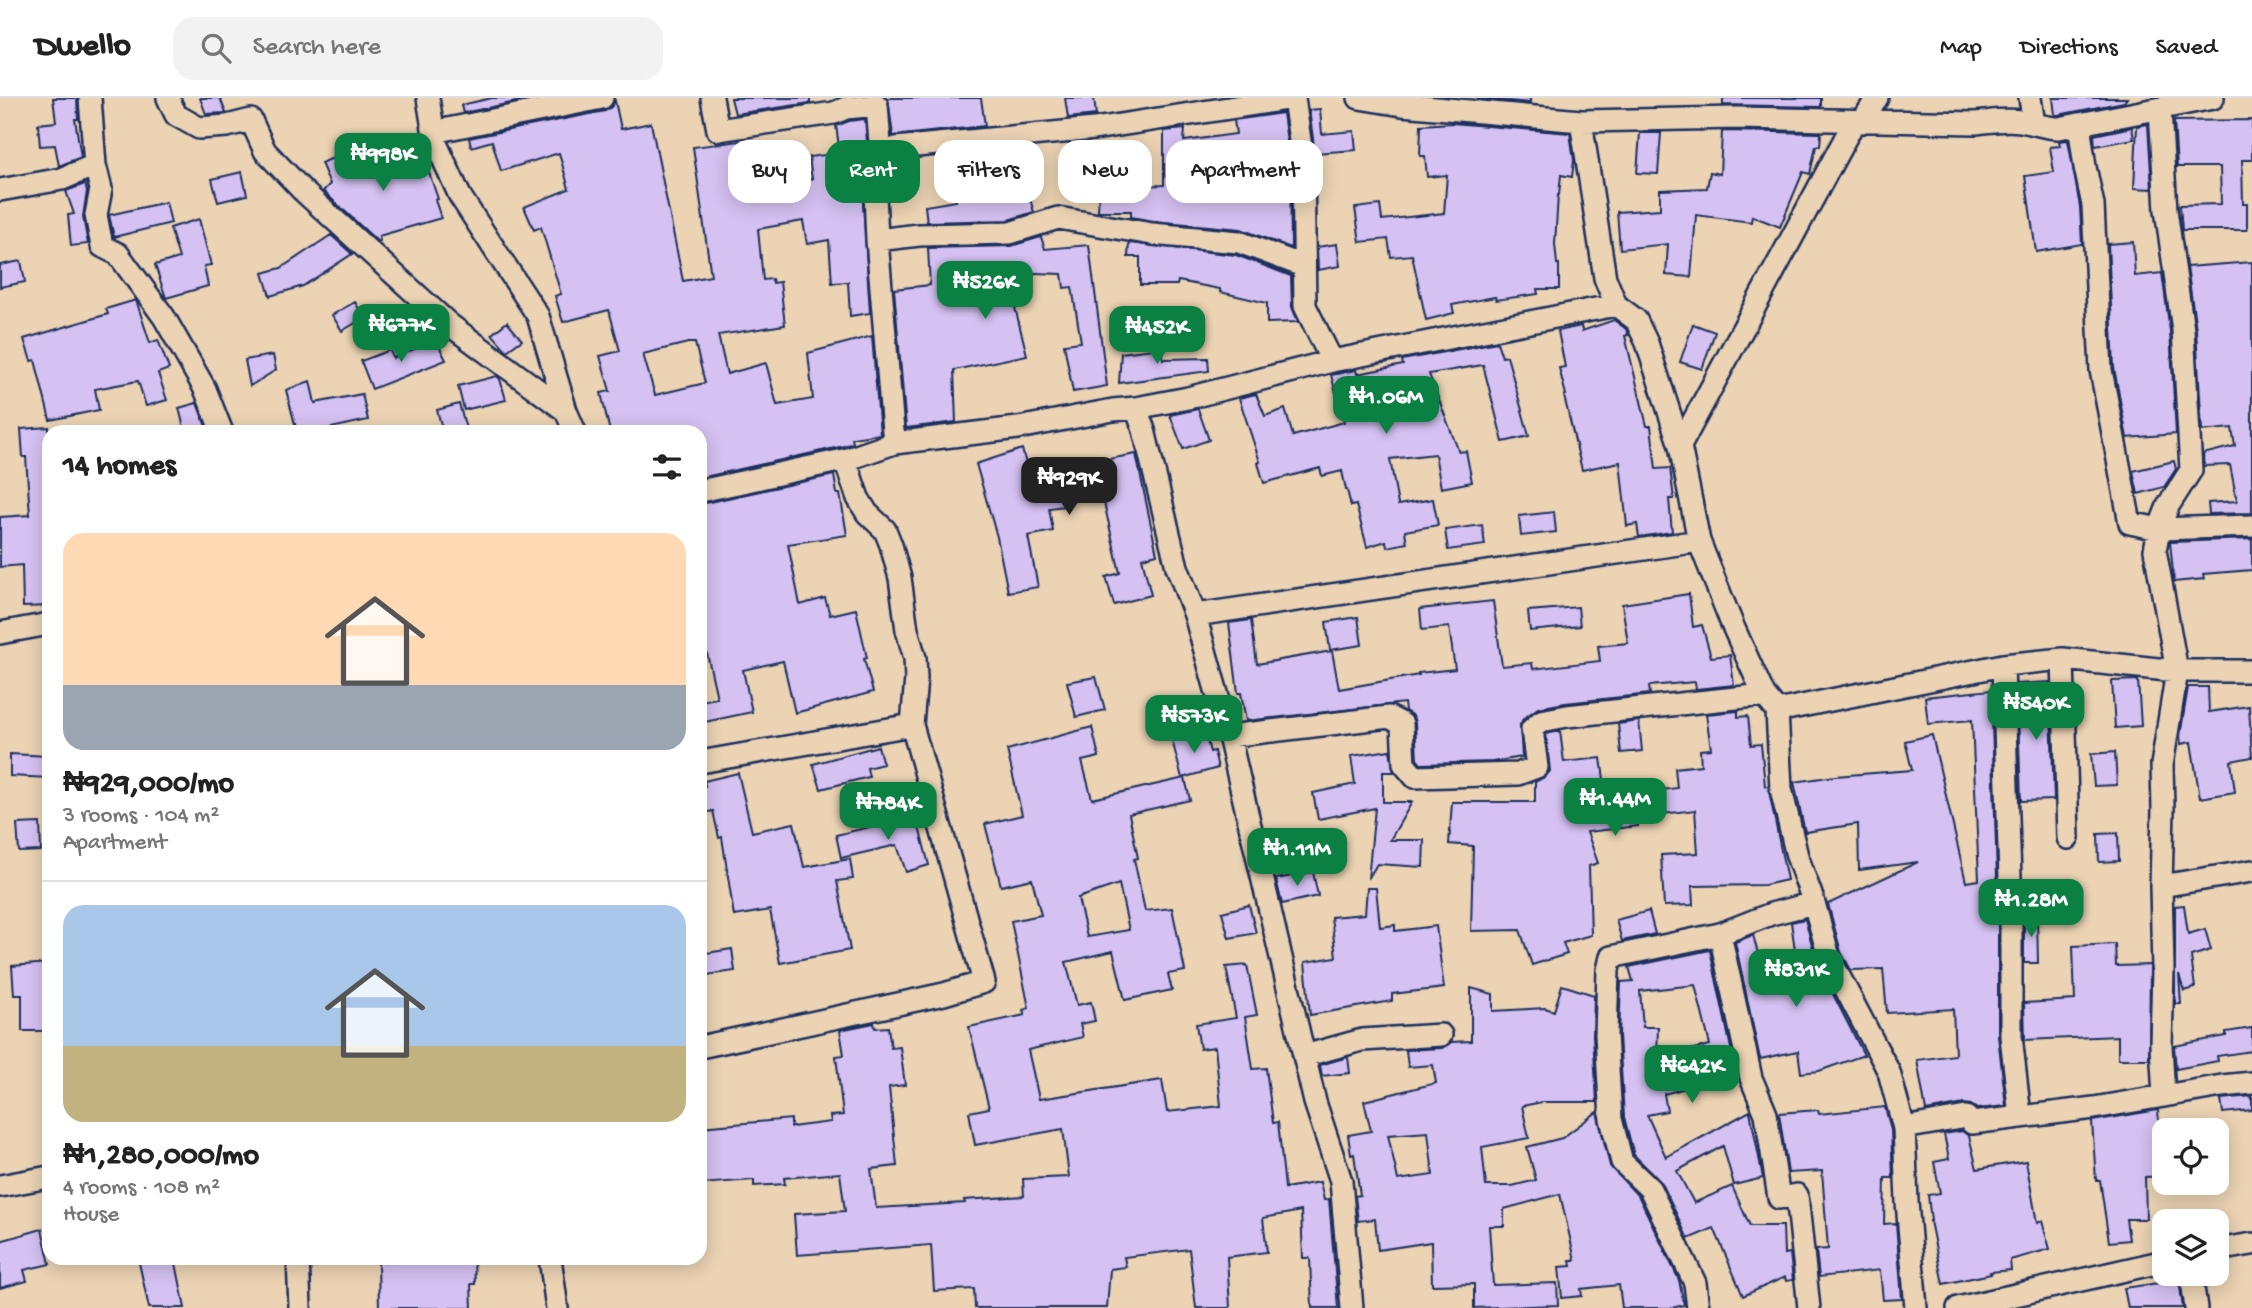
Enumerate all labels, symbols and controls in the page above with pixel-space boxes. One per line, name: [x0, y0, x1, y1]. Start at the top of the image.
search box: [173, 17, 663, 80]
text: Dwello: [35, 29, 131, 67]
icon: search: [197, 29, 235, 67]
text: Search here: [253, 33, 381, 64]
text: Map: [1940, 34, 1982, 63]
text: Directions: [2020, 34, 2118, 63]
text: Saved: [2156, 34, 2217, 63]
pin: ₦998K: [334, 134, 432, 193]
chip: Buy: [728, 140, 811, 203]
chip: Rent: [825, 140, 920, 203]
chip: Filters: [934, 140, 1044, 203]
chip: New: [1058, 140, 1152, 203]
chip: Apartment: [1166, 140, 1323, 203]
text: ₦998K: [351, 142, 415, 169]
pin: ₦526K: [936, 262, 1034, 321]
text: ₦526K: [953, 270, 1017, 297]
pin: ₦677K: [352, 304, 450, 364]
pin: ₦452K: [1108, 306, 1206, 366]
text: ₦677K: [369, 313, 433, 340]
text: ₦452K: [1125, 315, 1189, 342]
pin: ₦1.06M: [1329, 376, 1443, 436]
text: ₦1.06M: [1349, 385, 1423, 412]
icon: filters: [648, 448, 686, 486]
text: 14 homes: [63, 450, 176, 485]
pin: ₦929K: [1020, 458, 1118, 517]
text: ₦929K: [1037, 466, 1101, 493]
icon: home: [312, 578, 438, 704]
pin: ₦540K: [1987, 682, 2085, 742]
text: ₦540K: [2003, 691, 2069, 718]
pin: ₦573K: [1145, 696, 1243, 755]
text: ₦573K: [1161, 704, 1227, 731]
text: ₦929,000/mo: [63, 768, 234, 803]
pin: ₦1.44M: [1558, 778, 1672, 838]
pin: ₦784K: [839, 782, 937, 842]
text: ₦1.44M: [1580, 787, 1650, 814]
text: ₦784K: [856, 791, 920, 818]
text: 3 rooms · 104 m²: [63, 803, 219, 830]
pin: ₦1.11M: [1240, 828, 1354, 888]
text: Apartment: [63, 830, 167, 857]
text: ₦1.11M: [1263, 837, 1331, 864]
pin: ₦1.28M: [1974, 880, 2088, 939]
text: ₦1.28M: [1995, 888, 2067, 915]
icon: home: [312, 950, 438, 1076]
pin: ₦831K: [1747, 950, 1845, 1009]
text: ₦831K: [1764, 958, 1828, 985]
pin: ₦642K: [1643, 1046, 1741, 1105]
text: ₦642K: [1660, 1054, 1724, 1081]
map controls: [2152, 1118, 2229, 1286]
button: locate: [2152, 1118, 2229, 1195]
text: ₦1,280,000/mo: [63, 1140, 259, 1175]
text: 4 rooms · 108 m²: [63, 1175, 220, 1202]
text: House: [63, 1202, 119, 1229]
button: layers: [2152, 1209, 2229, 1286]

